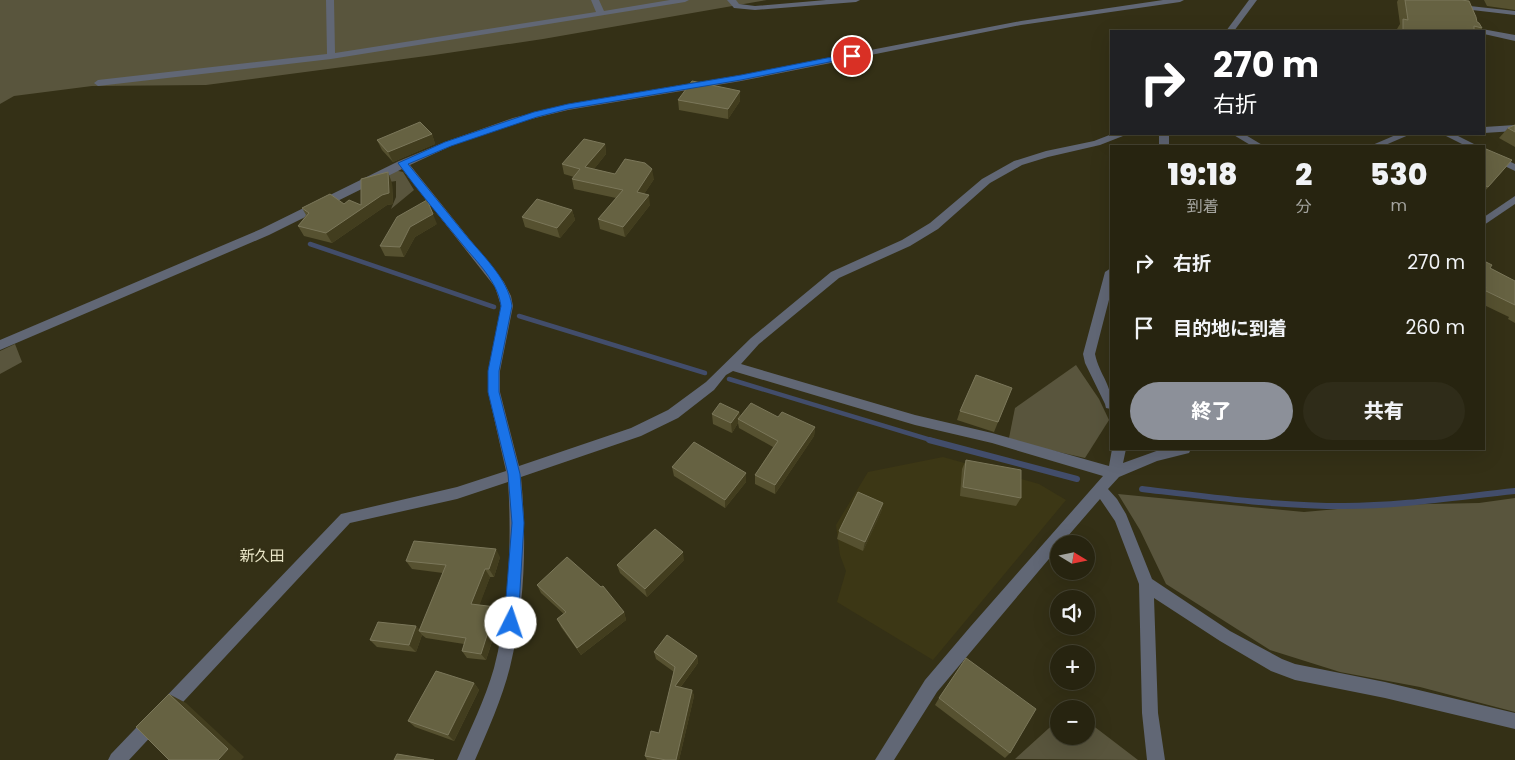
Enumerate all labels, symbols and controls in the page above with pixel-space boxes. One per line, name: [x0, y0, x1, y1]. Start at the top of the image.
pin: [831, 35, 873, 77]
text: 270 m: [1213, 40, 1319, 89]
icon: arrive: [838, 42, 866, 70]
icon: right: [1130, 50, 1195, 115]
text: 右折: [1213, 89, 1257, 120]
text: 19:18: [1168, 153, 1238, 196]
text: 2: [1295, 153, 1312, 196]
text: 530: [1370, 153, 1427, 196]
text: m: [1390, 194, 1407, 217]
text: 到着: [1187, 195, 1219, 218]
text: 分: [1296, 195, 1312, 218]
icon: right: [1130, 249, 1158, 277]
text: 270 m: [1407, 249, 1465, 276]
text: 右折: [1173, 250, 1211, 277]
icon: arrive: [1130, 314, 1158, 342]
text: 260 m: [1405, 314, 1465, 341]
text: 目的地に到着: [1173, 315, 1287, 342]
button: 終了: [1130, 382, 1293, 440]
button: 共有: [1303, 382, 1465, 440]
north arrow: [1050, 535, 1095, 580]
map controls: [1050, 535, 1095, 745]
district label: 新久田: [239, 545, 285, 566]
button: sound: [1050, 590, 1095, 635]
position arrow: [484, 596, 536, 648]
button: +: [1050, 645, 1095, 690]
button: −: [1050, 700, 1095, 745]

